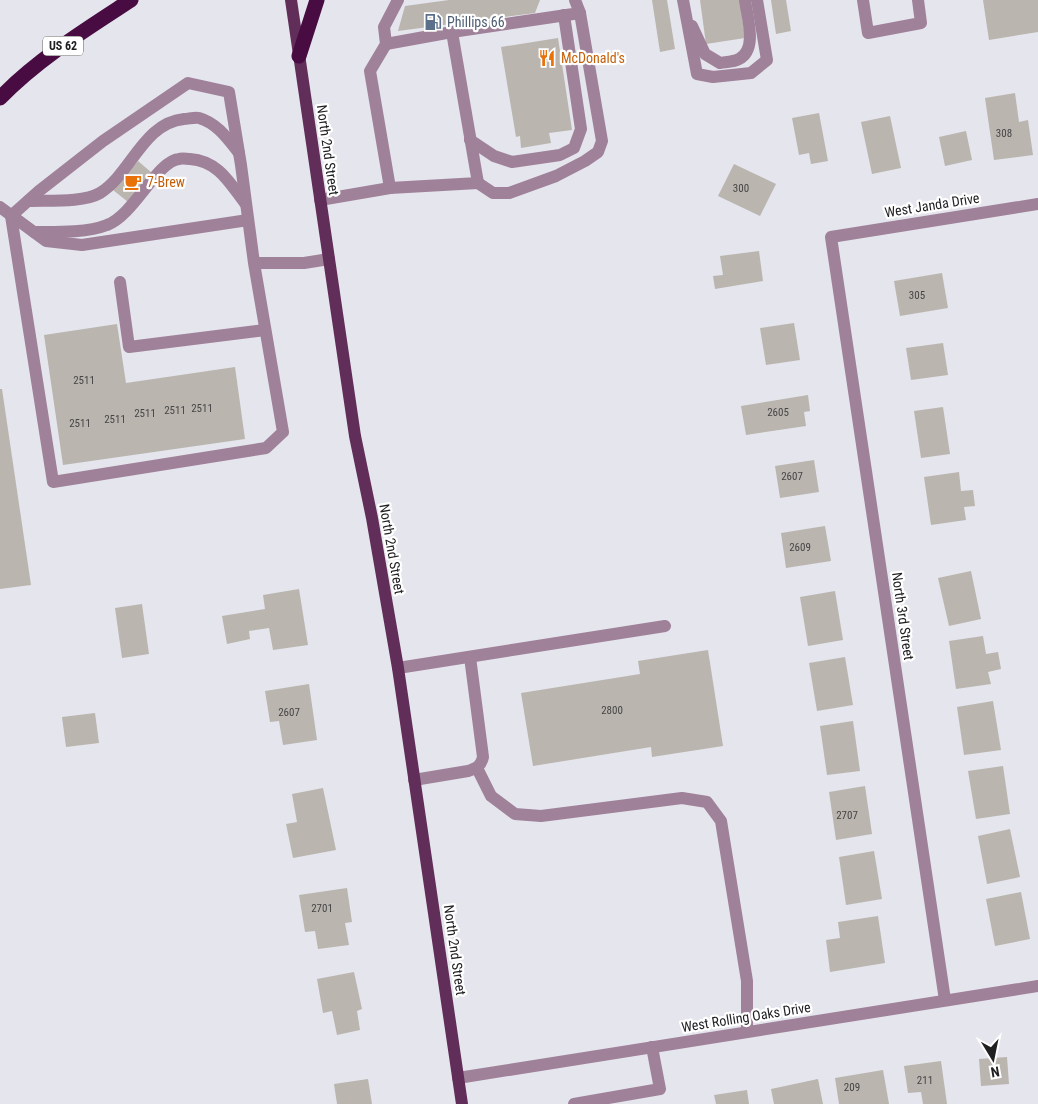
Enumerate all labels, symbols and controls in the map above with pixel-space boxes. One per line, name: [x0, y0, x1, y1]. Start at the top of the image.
fuel station icon: Phillips 66: [423, 12, 443, 32]
place label: Phillips 66: [447, 14, 505, 30]
road number: US 62: [43, 36, 83, 56]
restaurant icon: McDonald's: [537, 48, 557, 68]
place label: McDonald's: [561, 50, 625, 66]
street label: North 2nd Street: [314, 104, 342, 196]
house number: 308: [996, 127, 1012, 140]
cafe icon: 7-Brew: [123, 172, 143, 192]
place label: 7-Brew: [147, 174, 185, 190]
house number: 300: [733, 182, 749, 195]
street label: West Janda Drive: [883, 190, 981, 220]
house number: 305: [909, 289, 925, 302]
house number: 2511: [73, 374, 95, 387]
house number: 2511: [191, 402, 213, 415]
house number: 2511: [164, 404, 186, 417]
house number: 2605: [767, 406, 789, 419]
house number: 2511: [134, 407, 156, 420]
house number: 2511: [104, 413, 126, 426]
house number: 2511: [69, 417, 91, 430]
house number: 2607: [781, 470, 803, 483]
street label: North 2nd Street: [376, 503, 408, 595]
house number: 2609: [789, 541, 811, 554]
street label: North 3rd Street: [889, 571, 917, 661]
house number: 2800: [601, 704, 623, 717]
house number: 2607: [278, 706, 300, 719]
house number: 2707: [836, 809, 858, 822]
house number: 2701: [311, 902, 333, 915]
street label: North 2nd Street: [441, 904, 469, 996]
street label: West Rolling Oaks Drive: [680, 999, 812, 1035]
north arrow: [968, 1034, 1018, 1084]
text: N: [990, 1063, 1001, 1080]
house number: 211: [917, 1074, 933, 1087]
house number: 209: [844, 1081, 860, 1094]

